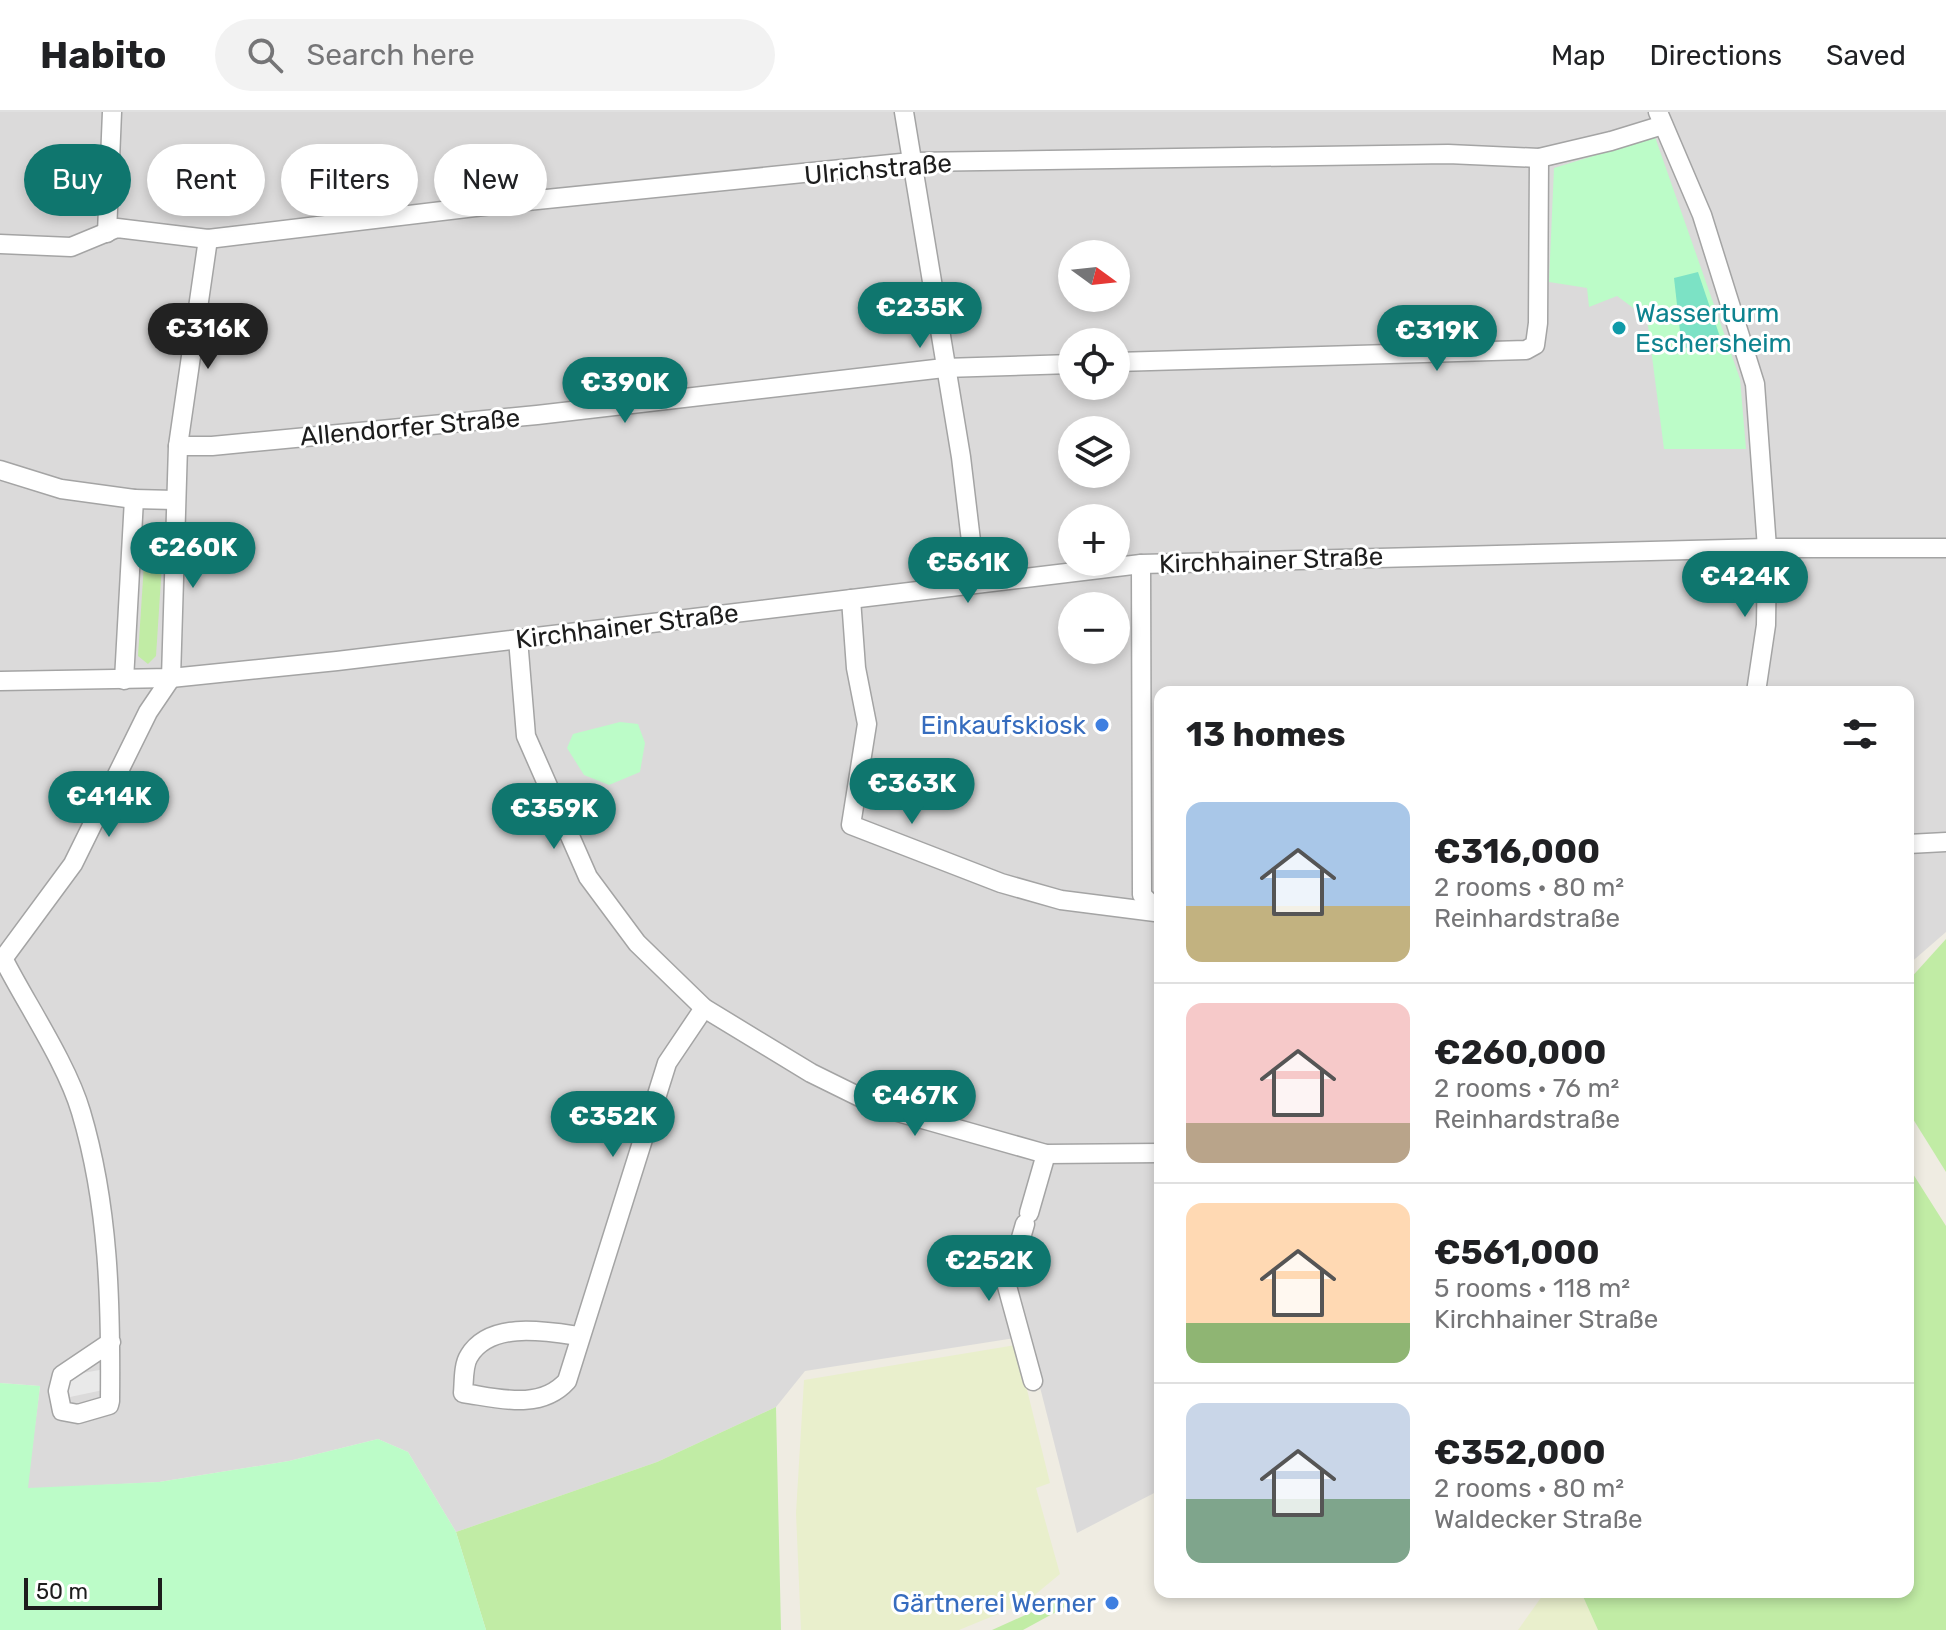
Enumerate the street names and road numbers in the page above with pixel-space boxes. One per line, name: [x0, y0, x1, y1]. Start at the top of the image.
street label: Ulrichstraße: [803, 148, 953, 191]
street label: Allendorfer Straße: [299, 402, 521, 453]
street label: Kirchhainer Straße: [1158, 541, 1384, 580]
street label: Kirchhainer Straße: [514, 597, 740, 656]

